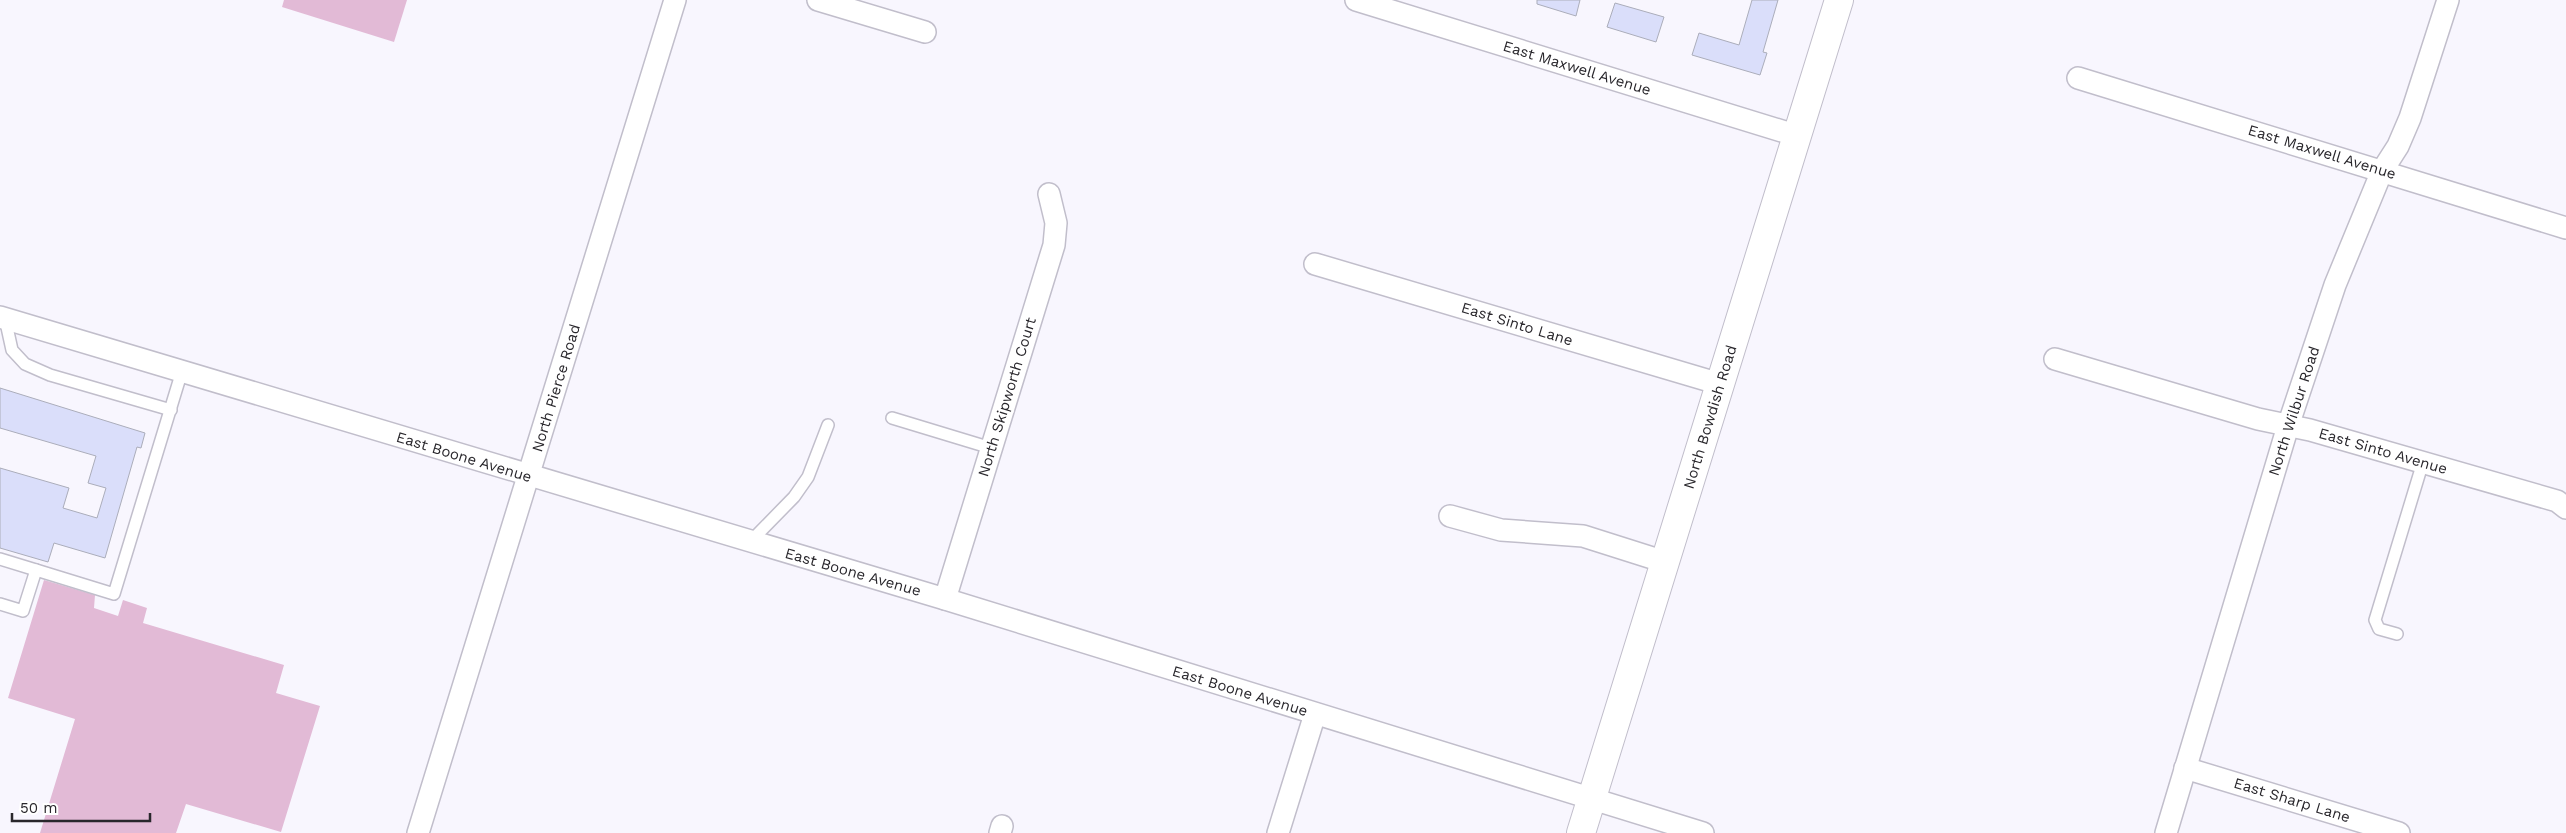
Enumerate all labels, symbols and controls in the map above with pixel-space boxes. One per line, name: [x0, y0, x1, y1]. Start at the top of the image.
street label: East Maxwell Avenue: [1501, 37, 1653, 99]
street label: East Maxwell Avenue: [2246, 121, 2398, 183]
street label: East Sinto Lane: [1459, 298, 1575, 350]
street label: North Skipworth Court: [974, 314, 1040, 479]
street label: North Pierce Road: [528, 322, 584, 454]
street label: North Bowdish Road: [1680, 343, 1740, 491]
street label: North Wilbur Road: [2265, 344, 2323, 478]
street label: East Sinto Avenue: [2317, 424, 2449, 478]
street label: East Boone Avenue: [394, 428, 534, 486]
street label: East Boone Avenue: [783, 544, 923, 600]
street label: East Boone Avenue: [1170, 662, 1310, 720]
street label: East Sharp Lane: [2232, 774, 2352, 826]
scale bar: [12, 790, 150, 822]
text: 50 m: [20, 799, 57, 817]

